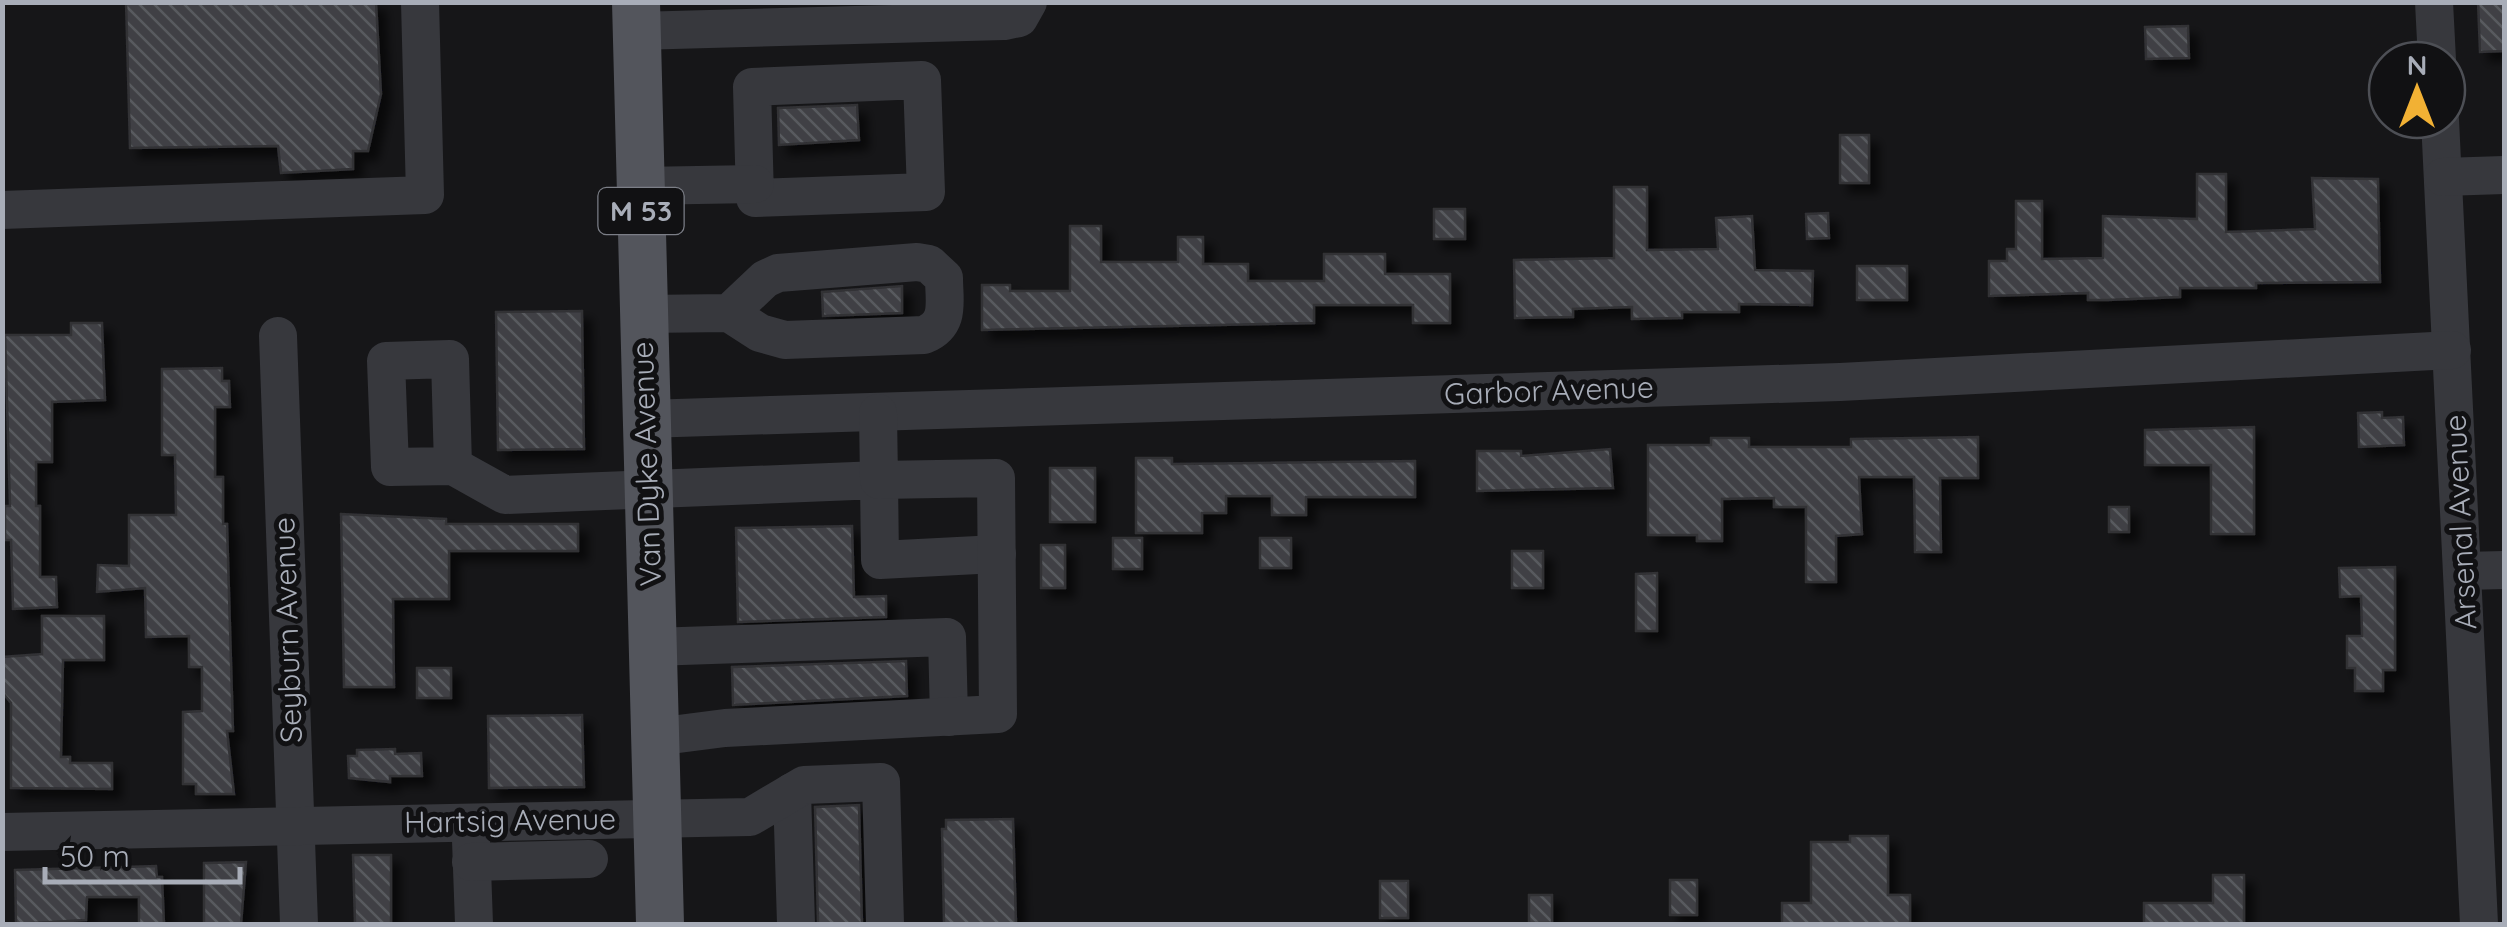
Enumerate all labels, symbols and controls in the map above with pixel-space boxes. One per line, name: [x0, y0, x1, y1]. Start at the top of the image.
north arrow: [2367, 40, 2467, 140]
text: N: [2407, 47, 2427, 82]
road number: M 53: [598, 188, 684, 234]
street label: Van Dyke Avenue: [623, 341, 669, 587]
street label: Garbor Avenue: [1444, 367, 1654, 413]
street label: Arsenal Avenue: [2435, 414, 2485, 631]
street label: Seyburn Avenue: [264, 517, 310, 743]
street label: Hartsig Avenue: [404, 799, 616, 841]
scale bar: [45, 822, 240, 884]
text: 50 m: [60, 837, 130, 875]

